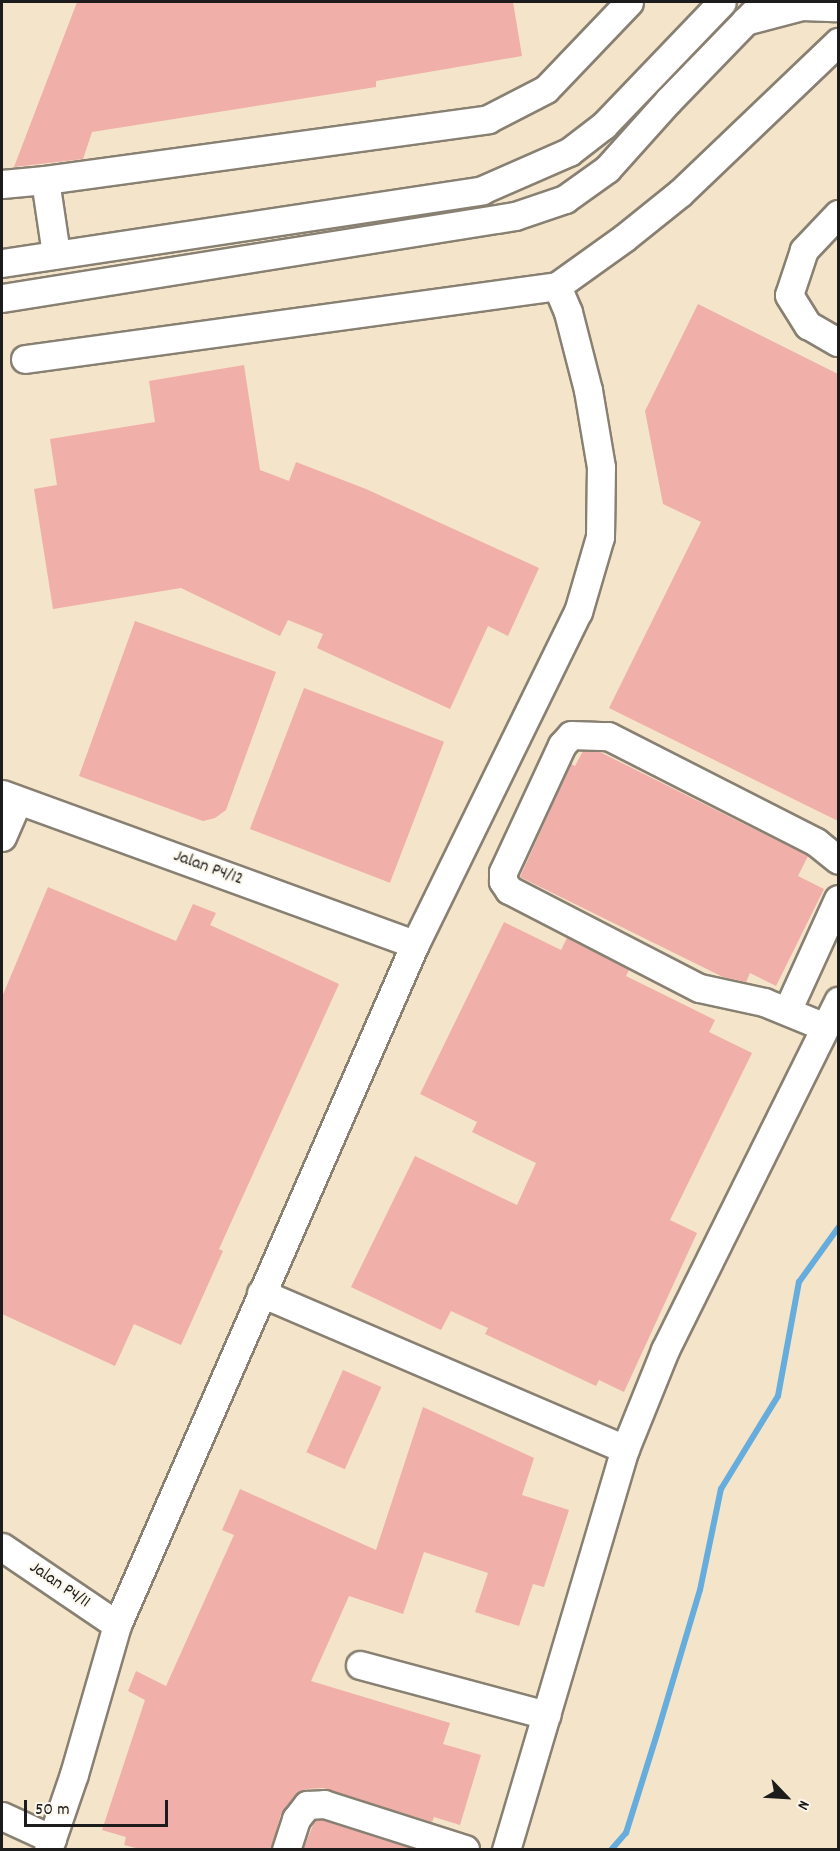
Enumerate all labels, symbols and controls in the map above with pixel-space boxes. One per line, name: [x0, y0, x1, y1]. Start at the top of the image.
street label: Jalan P4/12: [170, 846, 246, 892]
street label: Jalan P4/11: [24, 1558, 94, 1614]
north arrow: [756, 1767, 816, 1827]
scale bar: [27, 1788, 171, 1826]
text: N: [791, 1796, 815, 1813]
text: 50 m: [35, 1798, 70, 1823]

